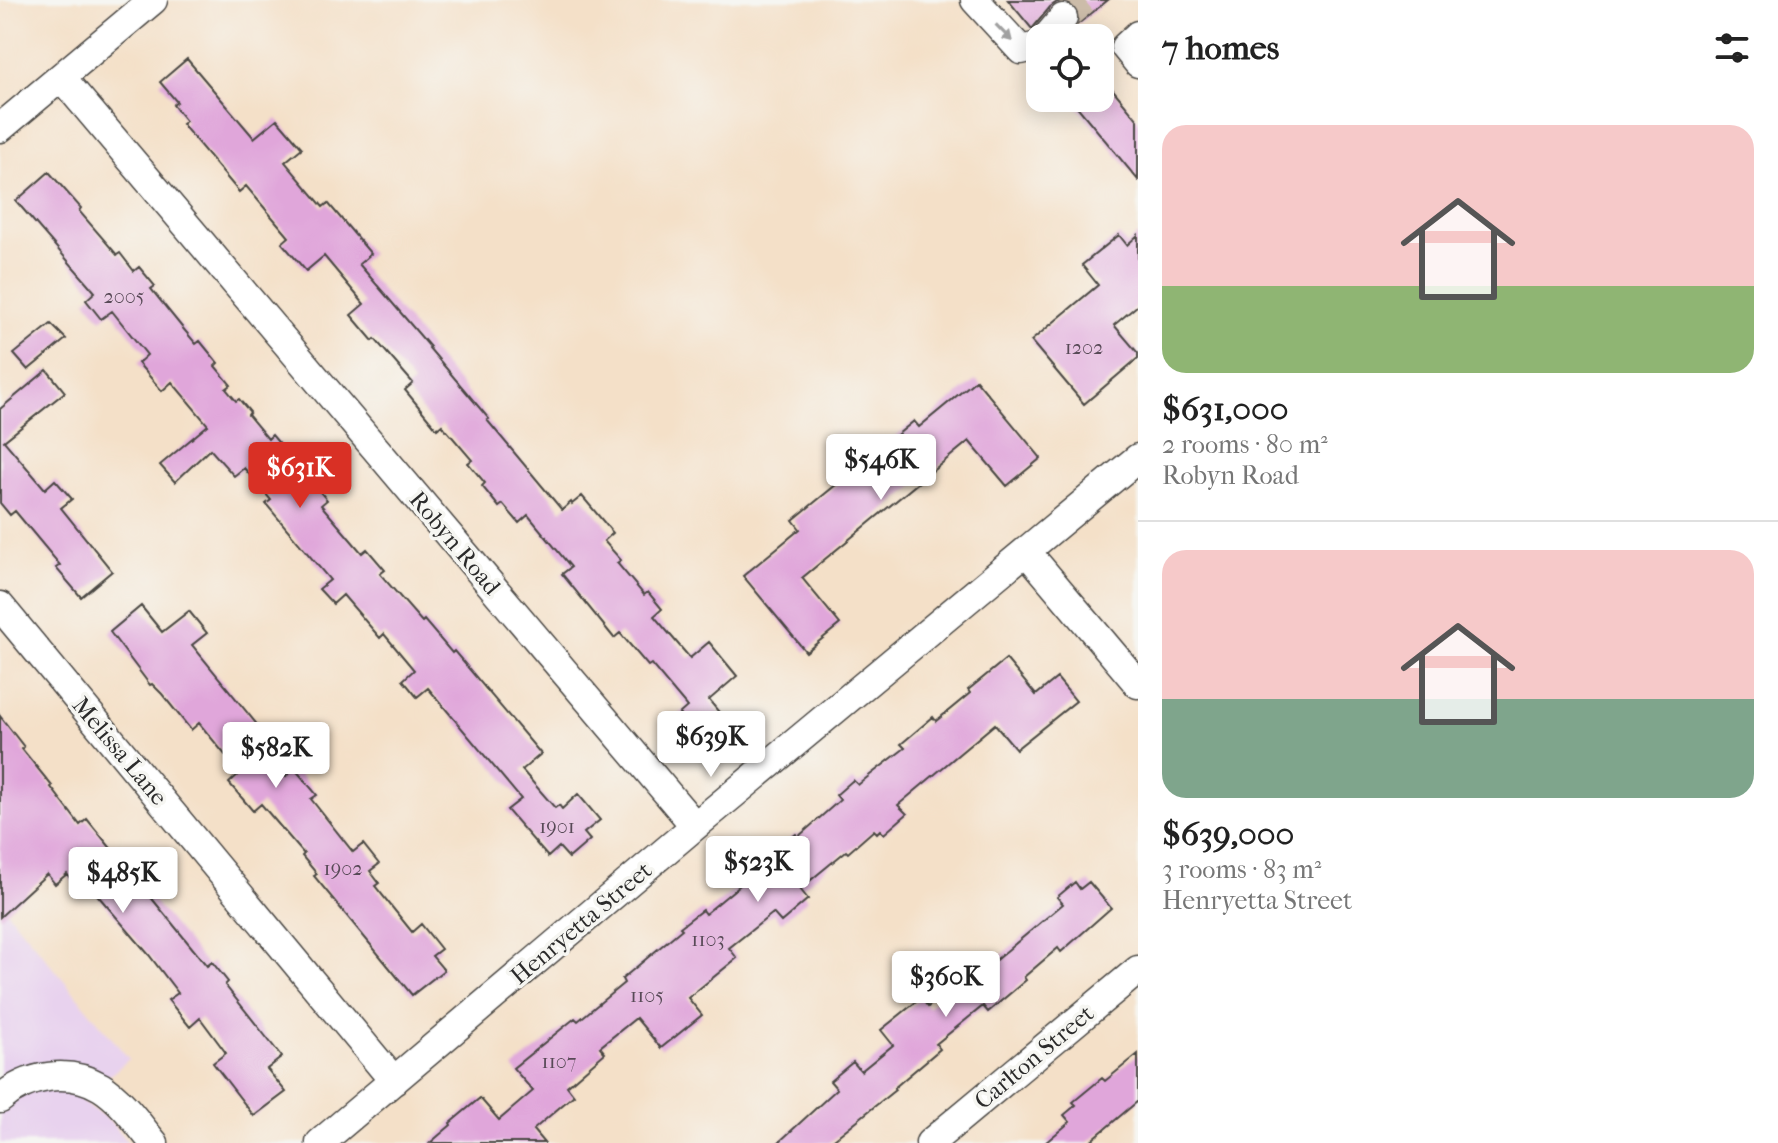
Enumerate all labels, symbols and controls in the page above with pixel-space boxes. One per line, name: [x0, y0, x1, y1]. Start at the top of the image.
one-way arrow: [995, 23, 1013, 42]
map controls: [1026, 24, 1114, 112]
button: locate: [1026, 24, 1114, 112]
icon: filters: [1710, 26, 1754, 70]
text: 7 homes: [1162, 28, 1279, 68]
icon: home: [1386, 177, 1530, 321]
house number: 2005: [104, 285, 145, 308]
house number: 1202: [1065, 336, 1103, 359]
text: $631,000: [1162, 389, 1289, 429]
text: 2 rooms · 80 m²: [1162, 429, 1328, 460]
pin: $546K: [825, 434, 937, 502]
pin: $631K: [244, 442, 356, 510]
text: $546K: [844, 444, 918, 475]
text: $631K: [266, 452, 334, 483]
text: Robyn Road: [1162, 460, 1299, 491]
street label: Robyn Road: [404, 486, 507, 601]
icon: home: [1386, 602, 1530, 746]
street label: Melissa Lane: [67, 691, 173, 811]
pin: $639K: [655, 711, 767, 779]
text: $639K: [675, 721, 747, 752]
pin: $582K: [220, 722, 332, 790]
text: $582K: [241, 732, 311, 763]
text: $639,000: [1162, 814, 1294, 854]
house number: 1901: [539, 815, 575, 838]
pin: $523K: [702, 836, 814, 904]
text: $523K: [724, 846, 792, 877]
pin: $485K: [67, 847, 179, 915]
text: 3 rooms · 83 m²: [1162, 854, 1321, 885]
street label: Henryetta Street: [505, 856, 658, 990]
text: $485K: [87, 857, 159, 888]
house number: 1902: [324, 857, 362, 880]
text: Henryetta Street: [1162, 885, 1352, 916]
house number: 1103: [691, 928, 725, 951]
pin: $360K: [890, 951, 1002, 1019]
text: $360K: [910, 961, 982, 992]
house number: 1105: [630, 984, 664, 1007]
street label: Carlton Street: [969, 999, 1100, 1115]
house number: 1107: [542, 1050, 577, 1073]

